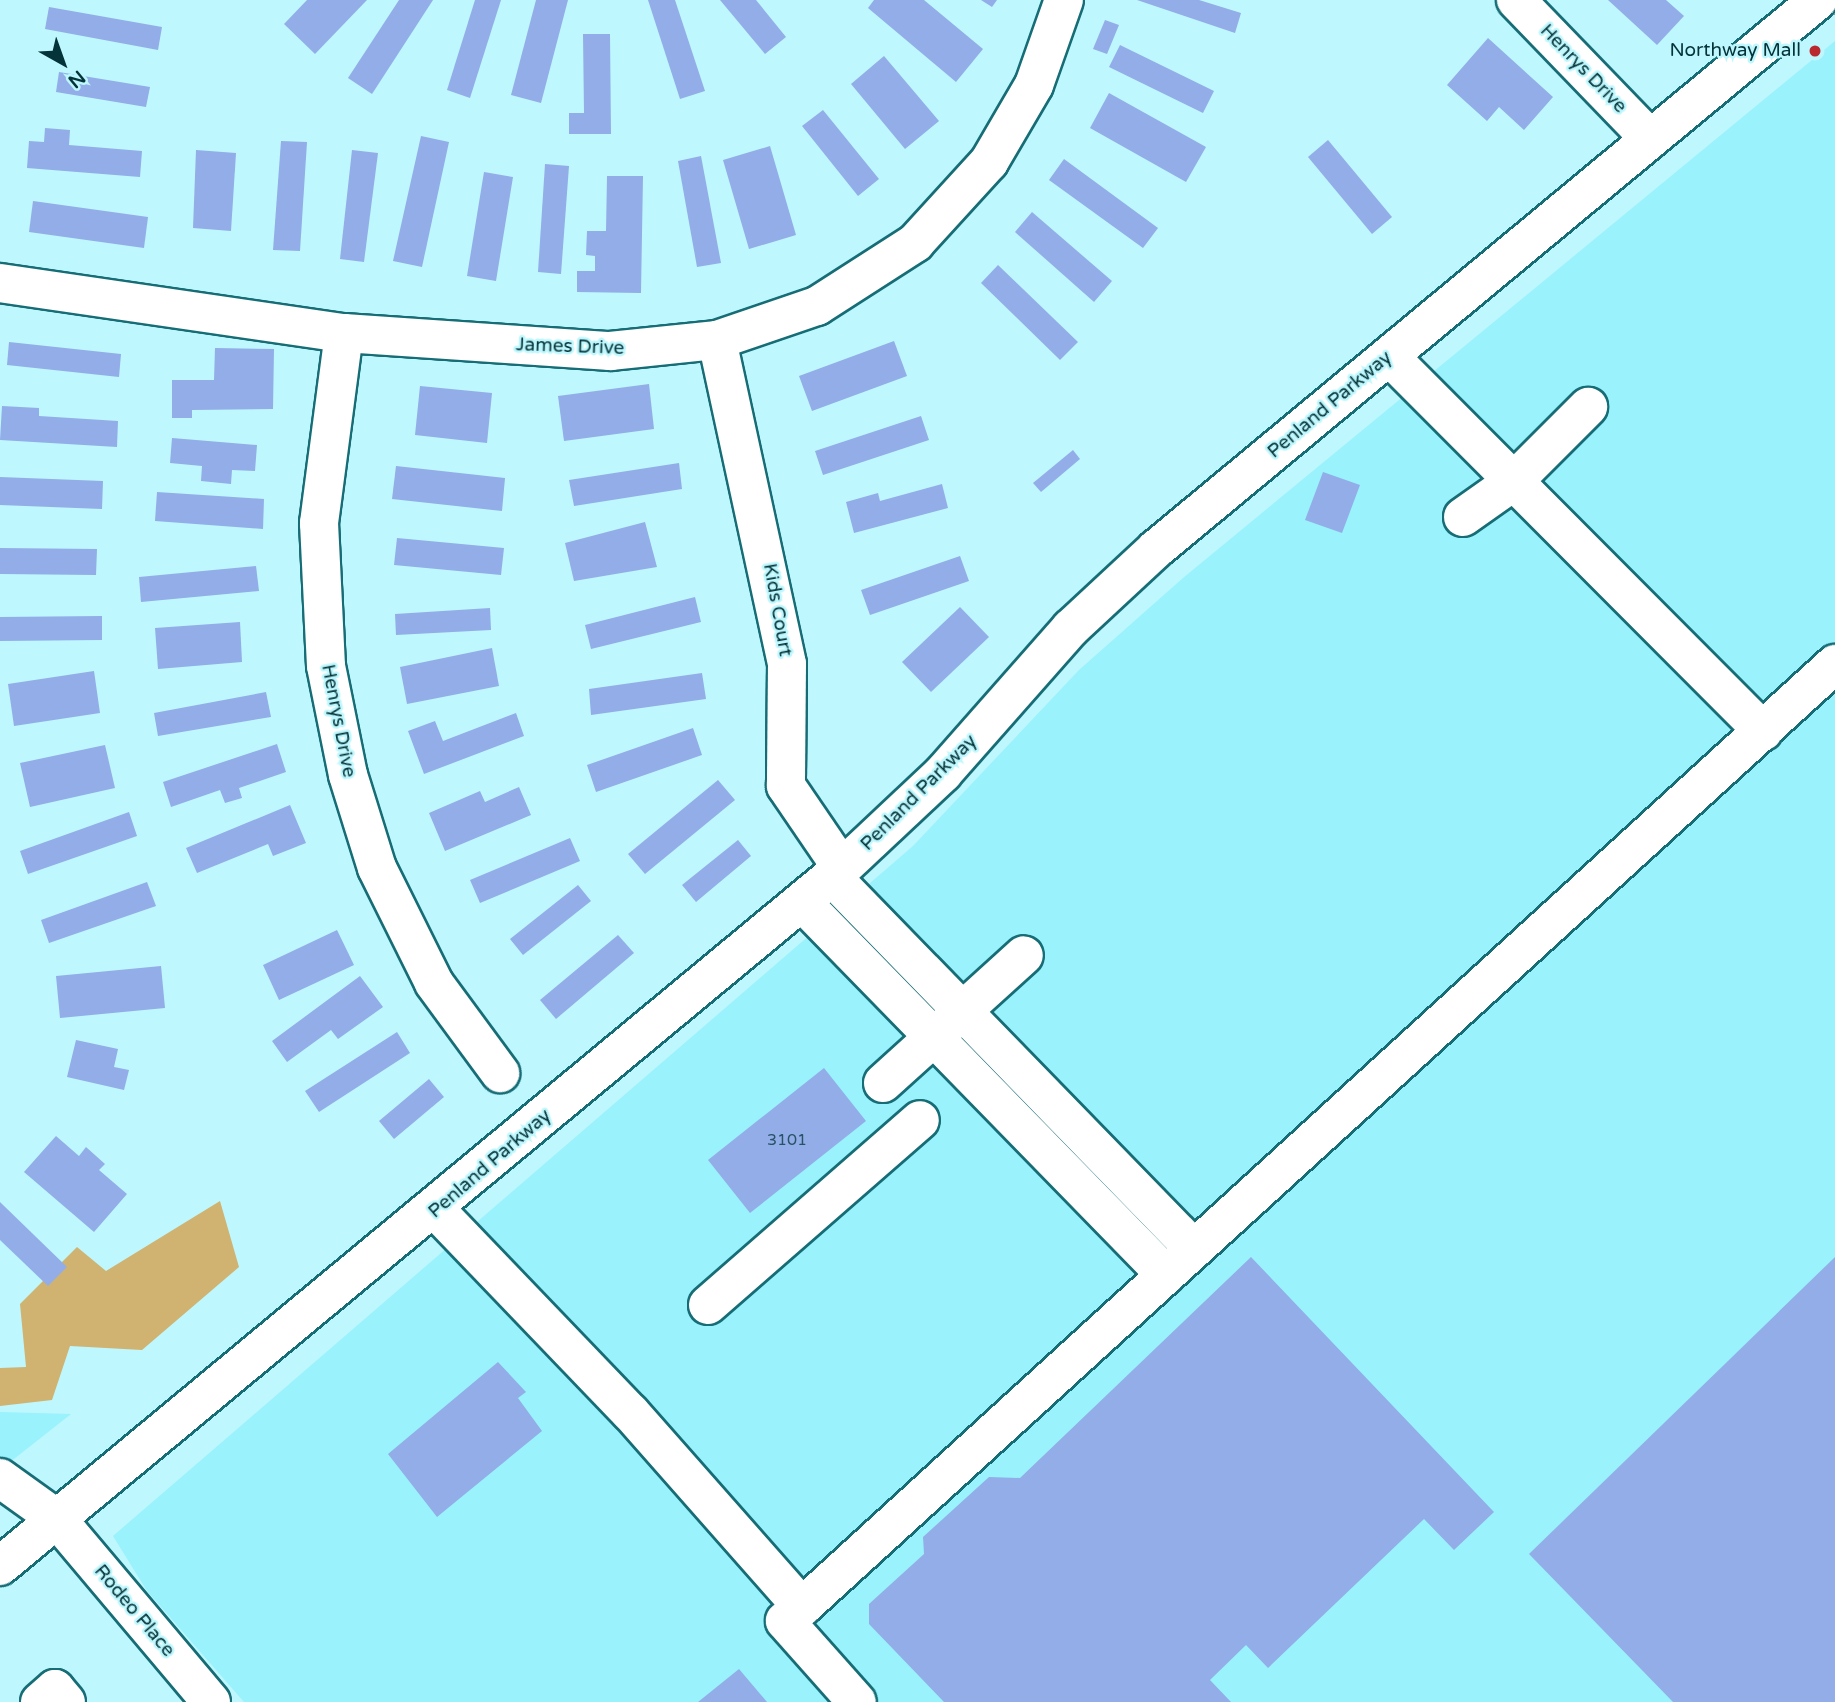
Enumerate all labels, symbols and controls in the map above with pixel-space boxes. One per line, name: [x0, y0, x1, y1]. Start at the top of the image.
street label: Henrys Drive: [1535, 20, 1631, 118]
north arrow: [28, 28, 98, 98]
place label: Northway Mall: [1669, 40, 1801, 62]
marker: Northway Mall: [1807, 43, 1823, 59]
text: N: [64, 66, 89, 92]
street label: James Drive: [515, 334, 625, 360]
street label: Penland Parkway: [1263, 346, 1397, 464]
street label: Kids Court: [758, 562, 796, 658]
street label: Henrys Drive: [316, 663, 360, 779]
street label: Penland Parkway: [856, 730, 982, 856]
street label: Penland Parkway: [424, 1105, 556, 1223]
house number: 3101: [767, 1130, 807, 1150]
street label: Rodeo Place: [89, 1560, 179, 1662]

